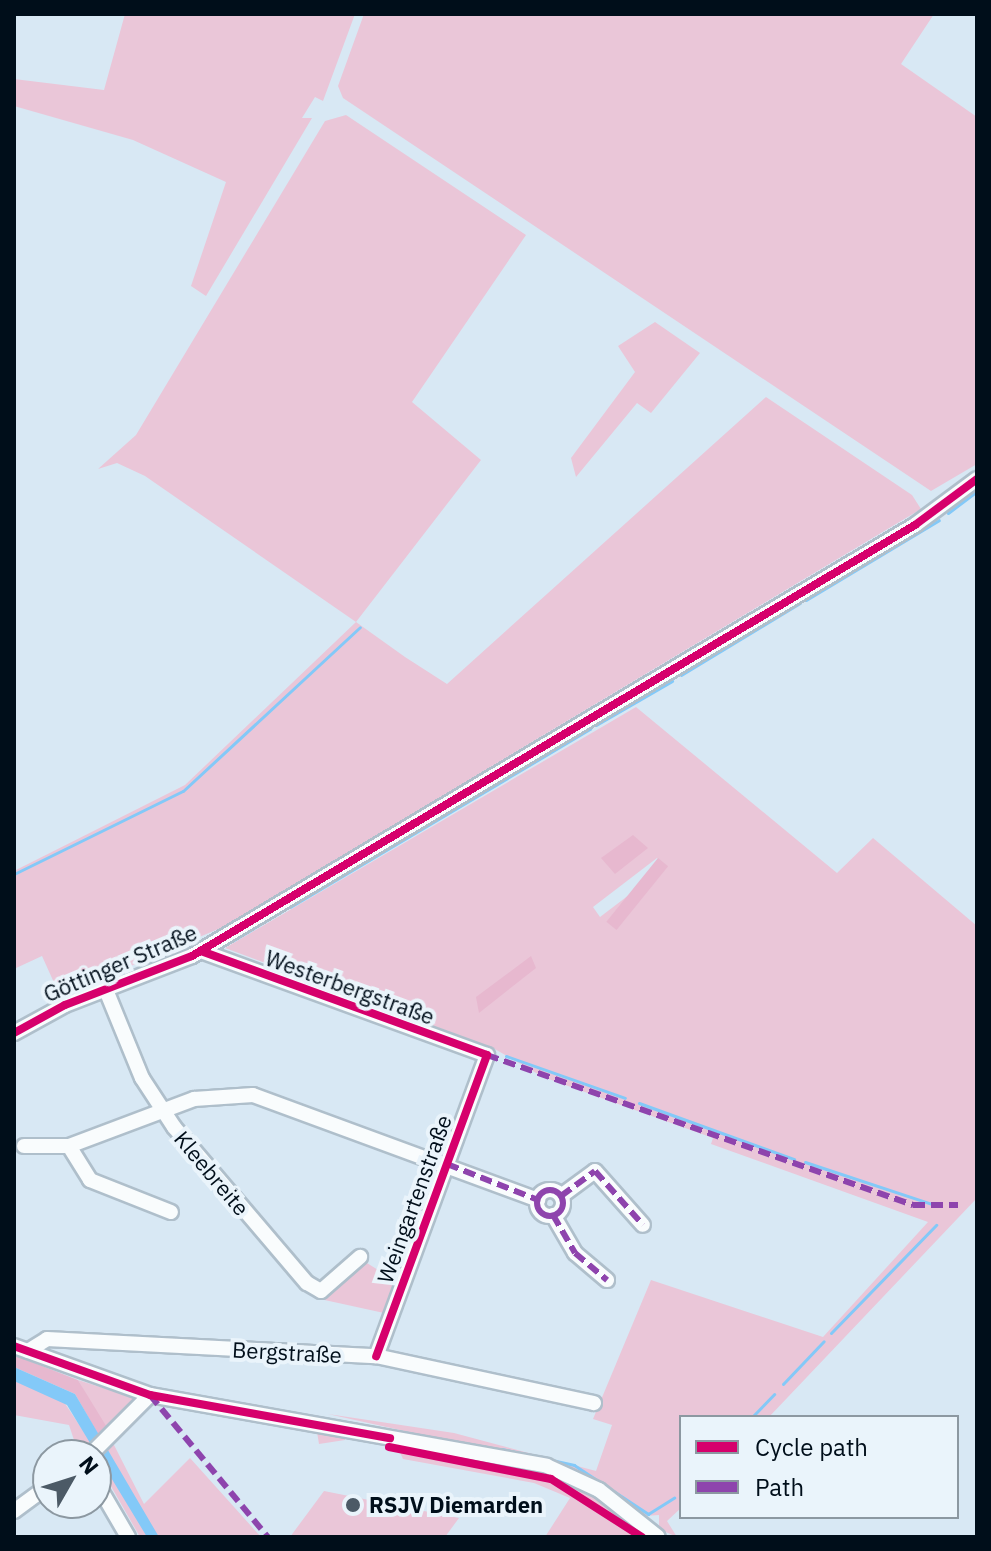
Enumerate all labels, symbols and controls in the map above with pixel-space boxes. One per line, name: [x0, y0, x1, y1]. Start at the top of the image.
street label: Göttinger Straße: [39, 919, 201, 1007]
street label: Westerbergstraße: [262, 944, 438, 1030]
street label: Weingartenstraße: [371, 1111, 457, 1287]
street label: Kleebreite: [169, 1125, 255, 1221]
street label: Bergstraße: [231, 1336, 343, 1368]
legend: [679, 1415, 959, 1519]
text: Cycle path: [755, 1431, 868, 1463]
north arrow: [32, 1439, 112, 1519]
text: N: [73, 1450, 106, 1480]
text: Path: [755, 1471, 804, 1503]
place label: RSJV Diemarden: [369, 1492, 543, 1518]
marker: RSJV Diemarden: [344, 1496, 362, 1514]

